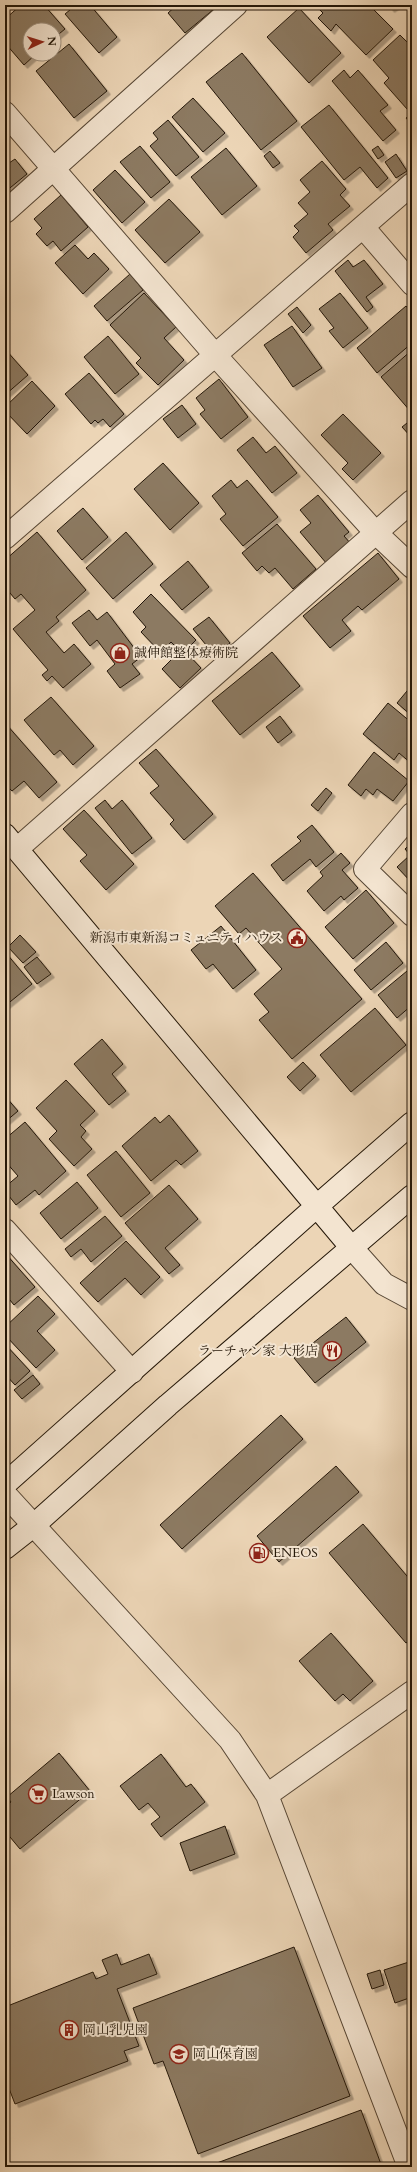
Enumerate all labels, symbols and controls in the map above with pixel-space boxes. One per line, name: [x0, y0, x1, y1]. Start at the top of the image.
north arrow: [22, 22, 62, 62]
text: N: [44, 36, 59, 47]
shop icon: 誠伸館整体療術院: [109, 642, 131, 664]
place label: 誠伸館整体療術院: [134, 644, 238, 662]
public building icon: 新潟市東新潟コミュニティハウス: [286, 927, 308, 949]
place label: 新潟市東新潟コミュニティハウス: [90, 929, 283, 947]
restaurant icon: ラーチャン家 大形店: [321, 1340, 343, 1362]
place label: ラーチャン家 大形店: [198, 1342, 318, 1360]
fuel station icon: ENEOS: [248, 1542, 270, 1564]
place label: ENEOS: [273, 1544, 318, 1562]
supermarket icon: Lawson: [27, 1783, 49, 1805]
place label: Lawson: [52, 1785, 95, 1803]
building icon: 岡山乳児園: [58, 2019, 80, 2041]
place label: 岡山乳児園: [83, 2021, 148, 2039]
school or university icon: 岡山保育園: [168, 2043, 190, 2065]
place label: 岡山保育園: [193, 2045, 258, 2063]

